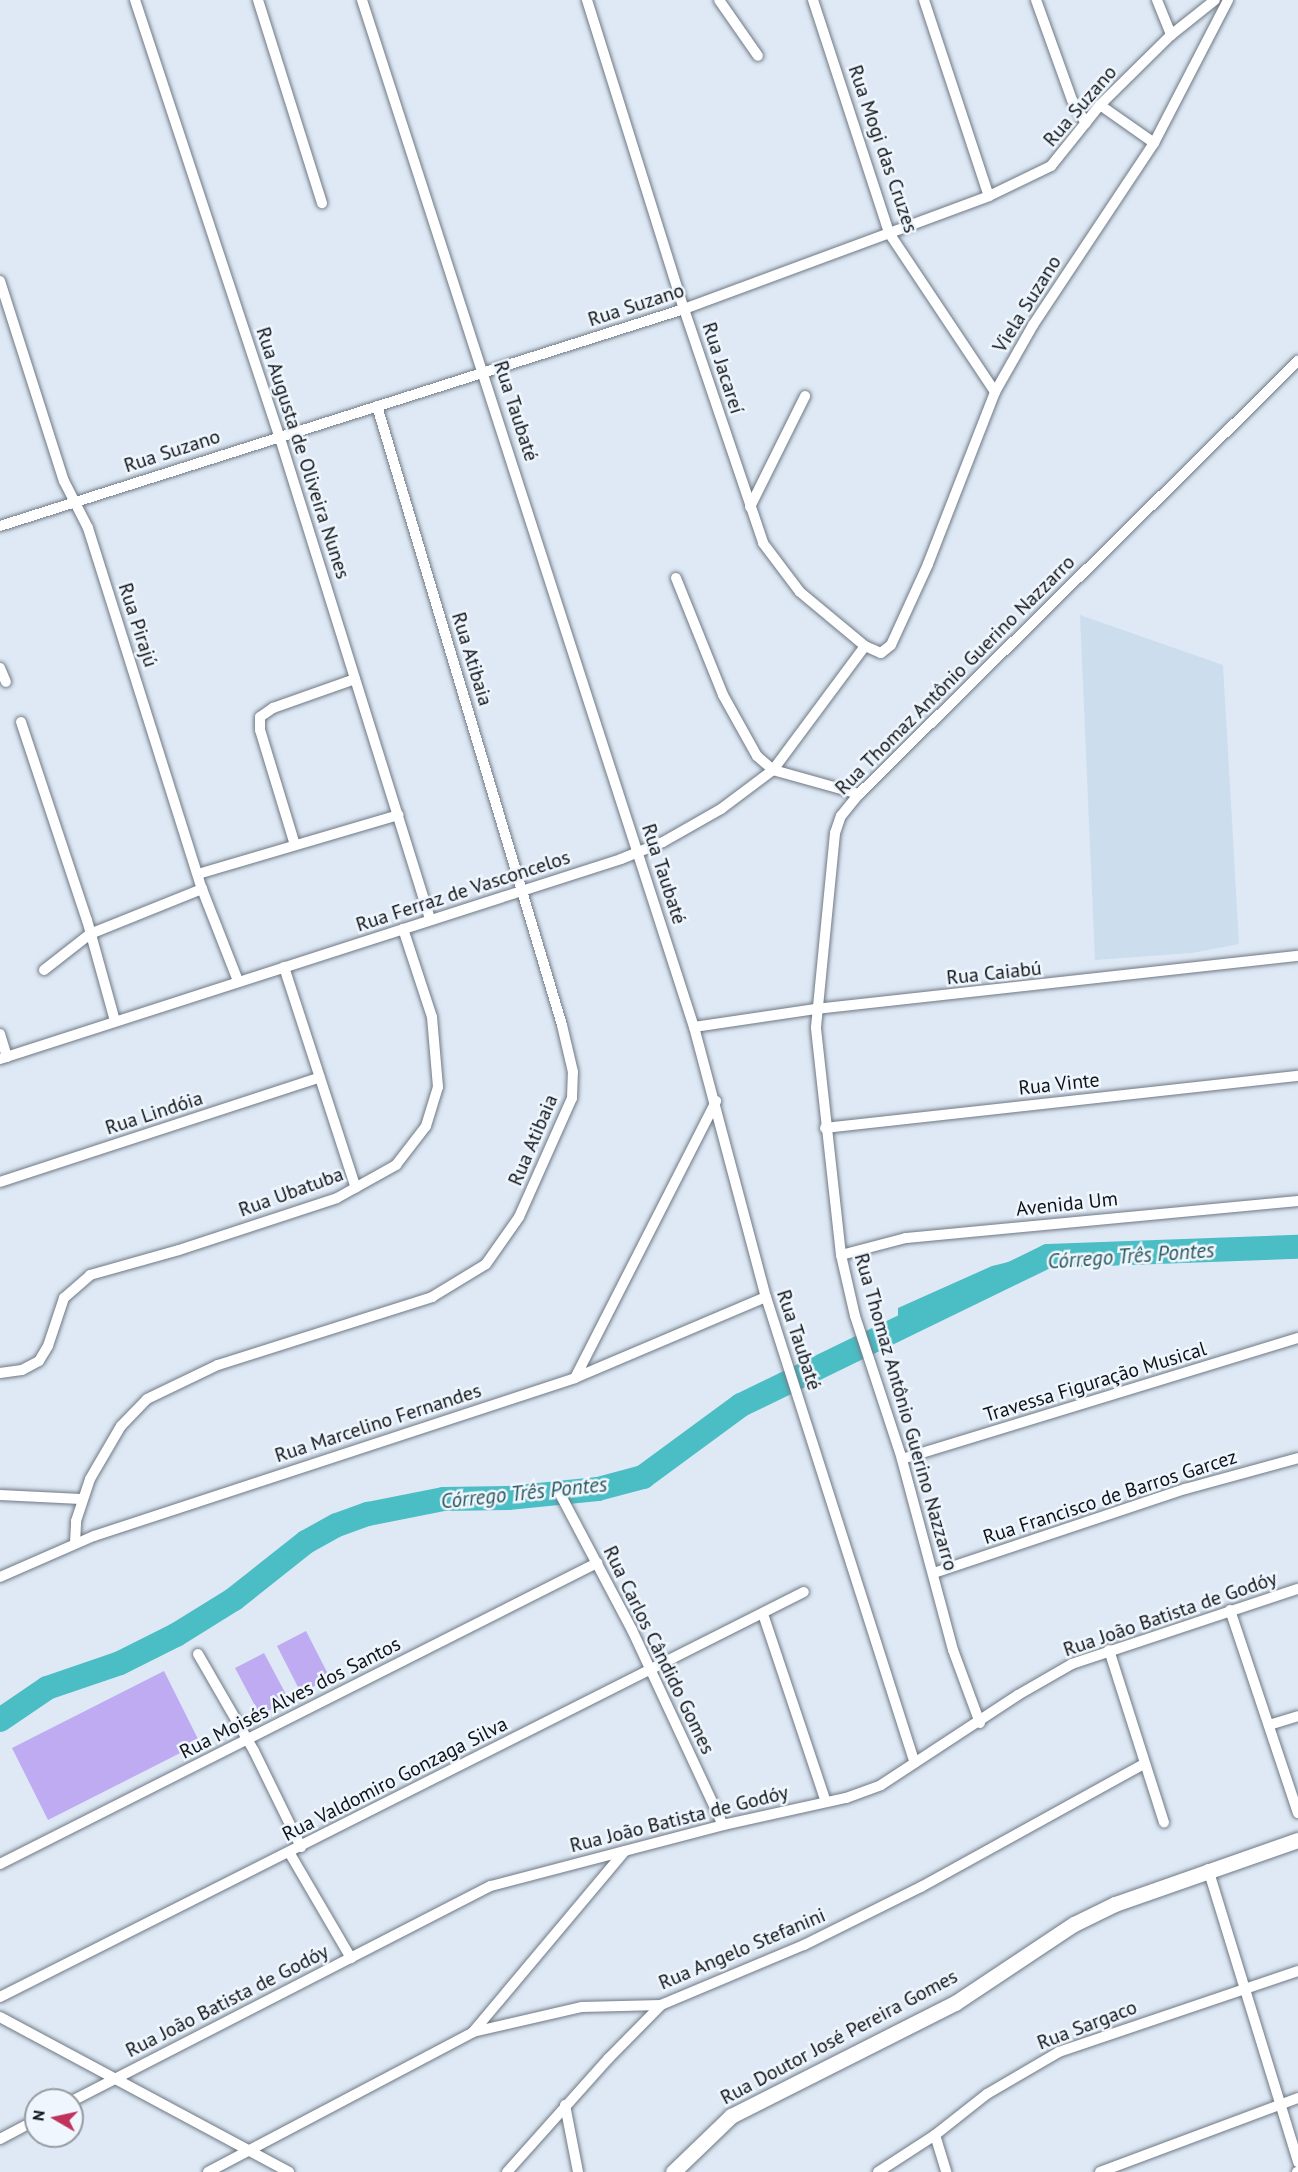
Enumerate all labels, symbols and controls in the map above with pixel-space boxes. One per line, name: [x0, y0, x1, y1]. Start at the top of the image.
street label: Rua Suzano: [1038, 61, 1122, 151]
street label: Rua Mogi das Cruzes: [843, 62, 923, 236]
street label: Viela Suzano: [988, 251, 1066, 357]
street label: Rua Suzano: [585, 278, 687, 332]
street label: Rua Jacareí: [697, 319, 749, 417]
street label: Rua Augusta de Oliveira Nunes: [251, 324, 355, 582]
street label: Rua Taubaté: [488, 357, 544, 465]
street label: Rua Suzano: [121, 424, 223, 478]
street label: Rua Thomaz Antônio Guerino Nazzarro: [829, 549, 1081, 801]
street label: Rua Pirajú: [113, 580, 163, 670]
street label: Rua Atibaia: [446, 609, 498, 709]
street label: Rua Taubaté: [636, 820, 692, 928]
street label: Rua Ferraz de Vasconcelos: [352, 845, 574, 937]
street label: Rua Caiabú: [945, 956, 1043, 990]
street label: Rua Vinte: [1017, 1068, 1101, 1100]
street label: Rua Lindóia: [102, 1086, 206, 1140]
street label: Rua Atibaia: [503, 1091, 563, 1189]
street label: Rua Ubatuba: [235, 1162, 347, 1222]
street label: Avenida Um: [1015, 1187, 1119, 1221]
water label: Córrego Três Pontes: [1046, 1238, 1216, 1274]
street label: Rua Thomaz Antônio Guerino Nazzarro: [849, 1250, 963, 1574]
street label: Rua Taubaté: [771, 1286, 827, 1394]
street label: Travessa Figuração Musical: [981, 1337, 1209, 1427]
street label: Rua Marcelino Fernandes: [272, 1378, 484, 1468]
street label: Rua Francisco de Barros Garcez: [980, 1445, 1240, 1549]
water label: Córrego Três Pontes: [439, 1472, 609, 1514]
street label: Rua Carlos Cândido Gomes: [598, 1542, 720, 1758]
street label: Rua João Batista de Godóy: [1060, 1566, 1280, 1662]
street label: Rua Moisés Alves dos Santos: [175, 1632, 405, 1764]
street label: Rua Valdomiro Gonzaga Silva: [278, 1712, 512, 1846]
street label: Rua João Batista de Godóy: [567, 1780, 791, 1858]
street label: Rua Angelo Stefanini: [655, 1903, 829, 1995]
street label: Rua João Batista de Godóy: [122, 1939, 332, 2063]
street label: Rua Doutor José Pereira Gomes: [716, 1964, 962, 2110]
street label: Rua Sargaco: [1034, 1995, 1140, 2055]
north arrow: [24, 2088, 84, 2148]
text: N: [27, 2109, 49, 2122]

